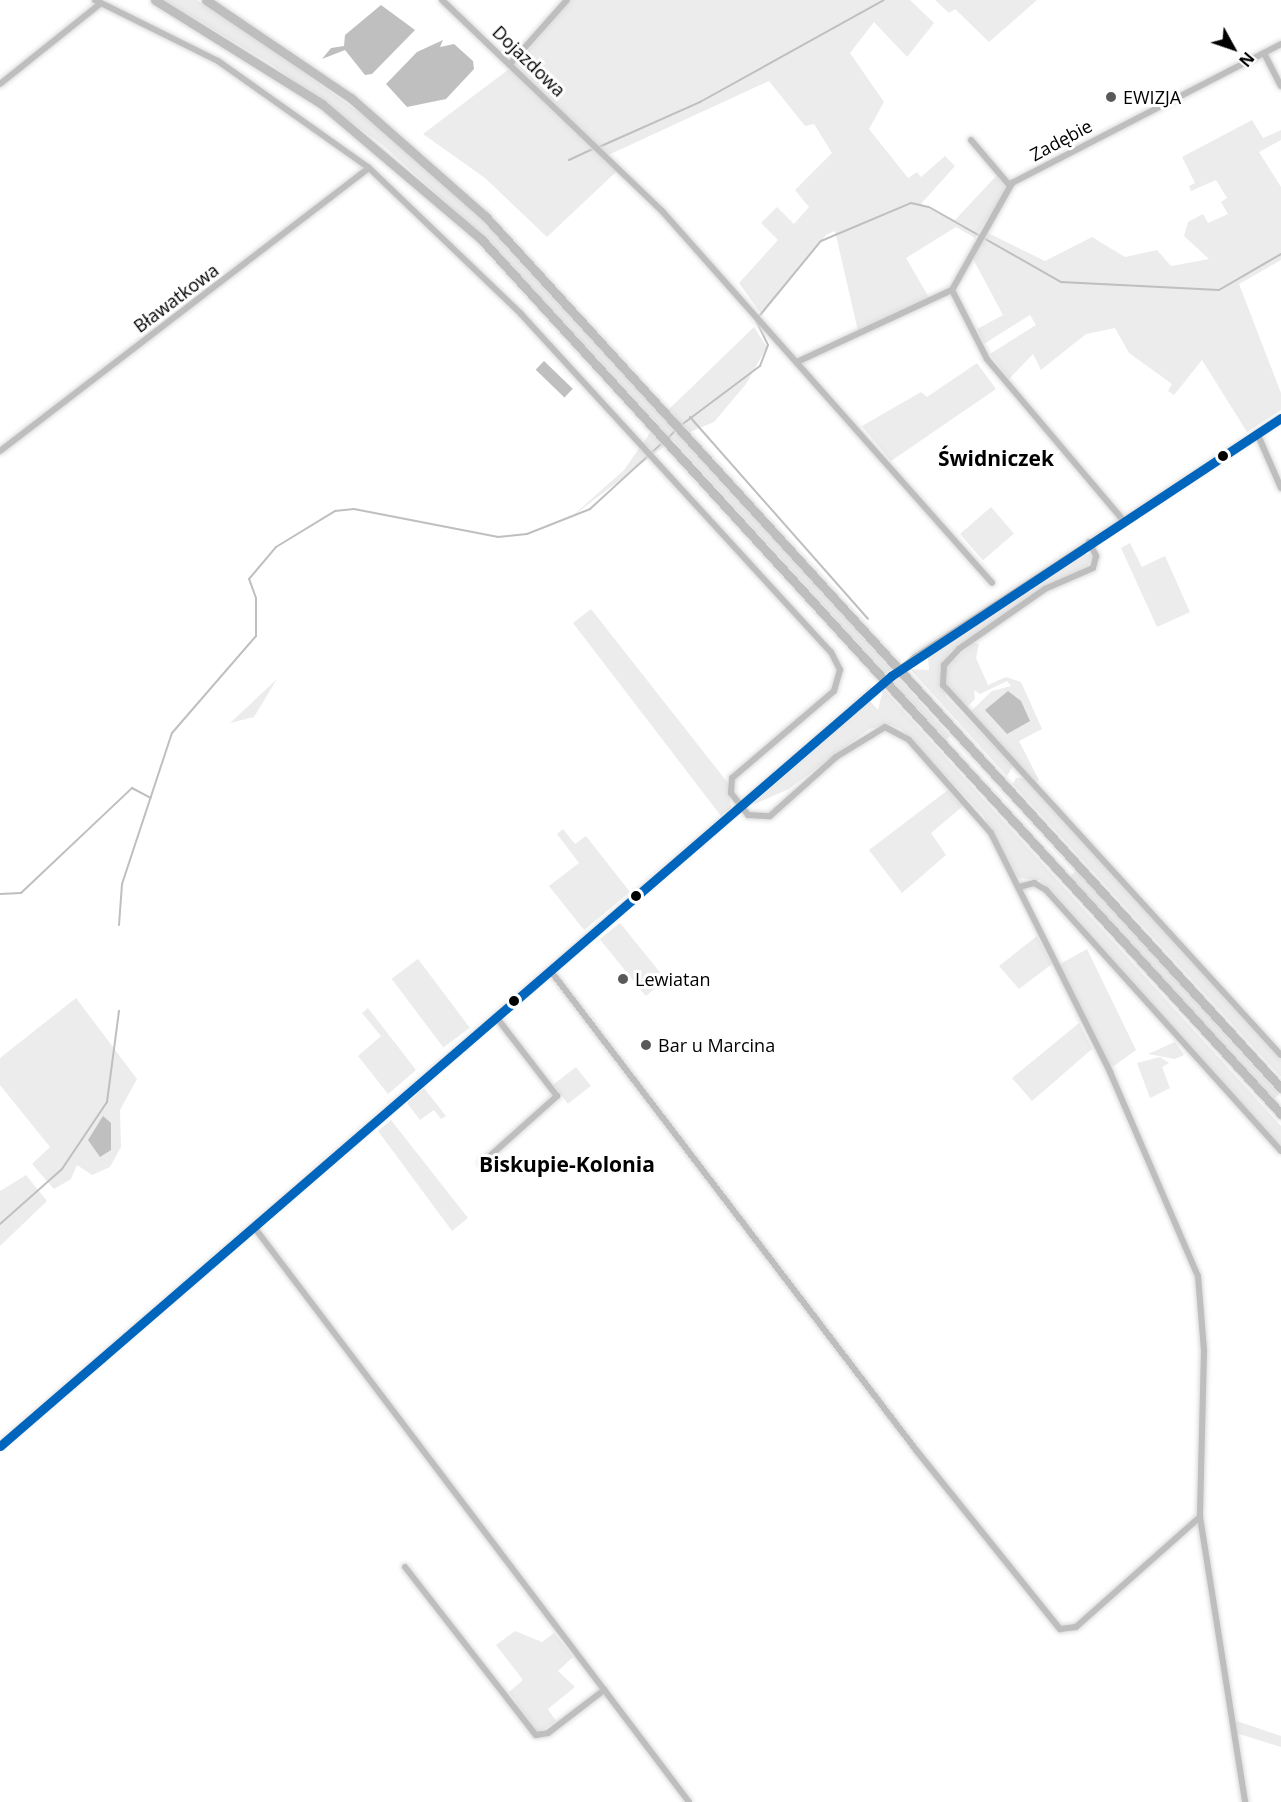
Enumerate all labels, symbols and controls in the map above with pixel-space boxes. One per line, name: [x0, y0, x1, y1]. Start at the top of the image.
north arrow: [1203, 18, 1263, 78]
street label: Dojazdowa: [488, 21, 570, 101]
text: N: [1234, 48, 1259, 72]
place label: EWIZJA: [1123, 86, 1181, 108]
marker: EWIZJA: [1104, 90, 1118, 104]
street label: Zadębie: [1026, 115, 1096, 165]
street label: Bławatkowa: [129, 259, 223, 337]
district label: Świdniczek: [938, 445, 1054, 471]
unlabelled marker: [1217, 450, 1229, 462]
unlabelled marker: [630, 890, 642, 902]
place label: Lewiatan: [635, 968, 710, 990]
marker: Lewiatan: [616, 972, 630, 986]
unlabelled marker: [508, 995, 520, 1007]
place label: Bar u Marcina: [658, 1034, 775, 1056]
marker: Bar u Marcina: [639, 1038, 653, 1052]
district label: Biskupie-Kolonia: [479, 1151, 655, 1177]

